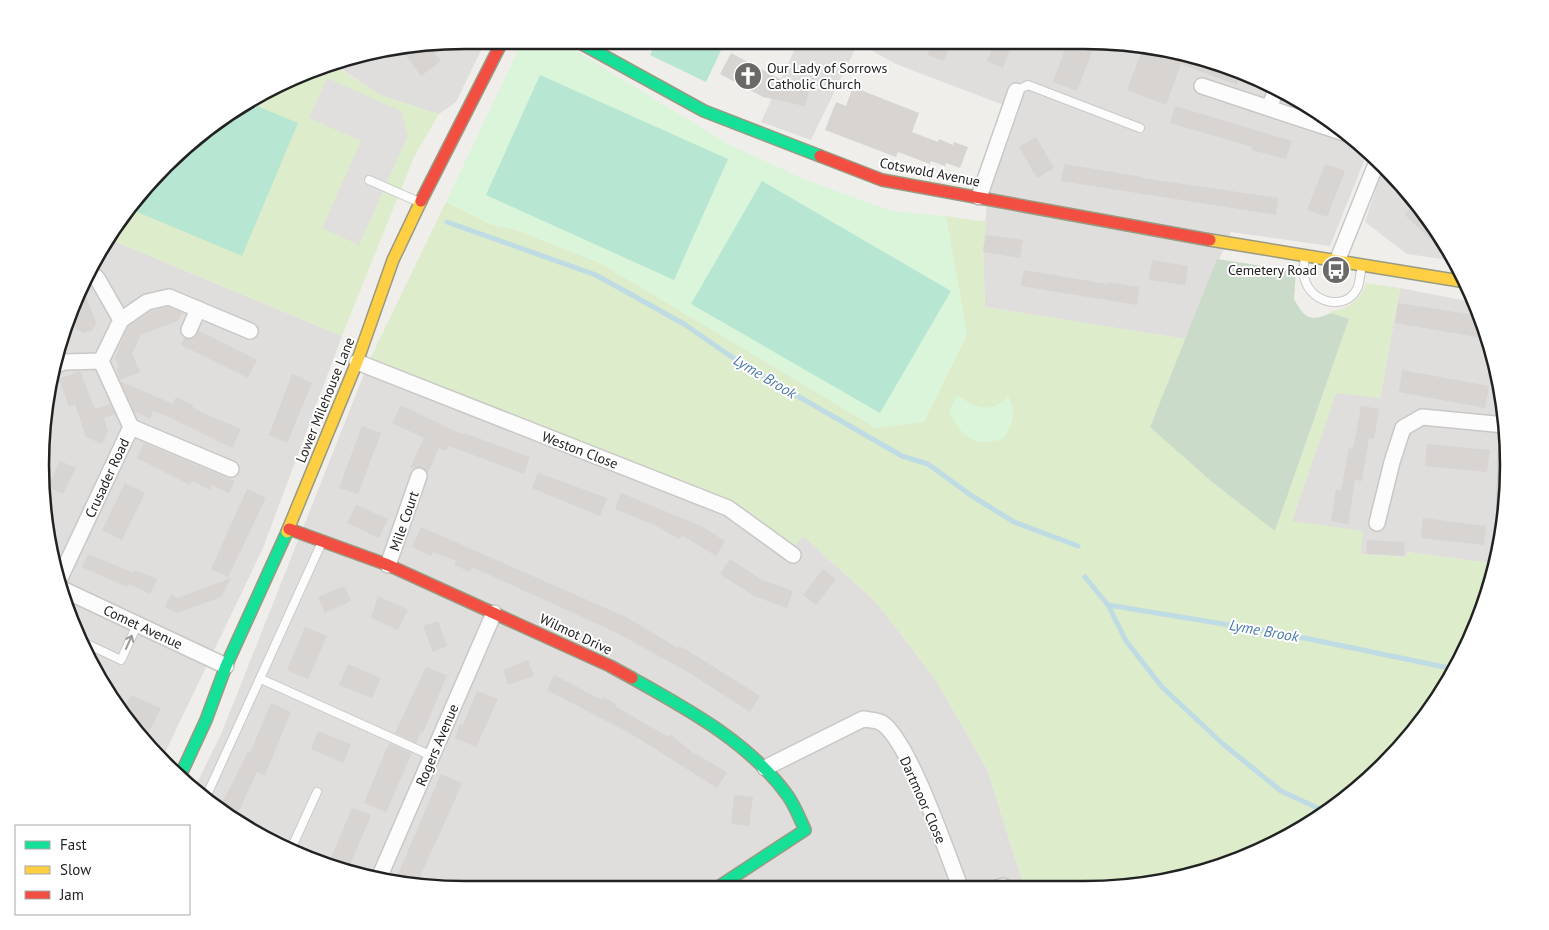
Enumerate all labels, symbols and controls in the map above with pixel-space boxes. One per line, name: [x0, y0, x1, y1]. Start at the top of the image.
place label: Our Lady of Sorrows Catholic Church: [767, 59, 887, 93]
church icon: Our Lady of Sorrows Catholic Church: [733, 61, 763, 91]
street label: Cotswold Avenue: [878, 153, 982, 191]
bus stop icon: Cemetery Road: [1321, 255, 1351, 285]
place label: Cemetery Road: [1228, 261, 1317, 279]
street label: Lower Milehouse Lane: [292, 335, 358, 465]
water label: Lyme Brook: [730, 350, 801, 403]
street label: Weston Close: [539, 427, 621, 473]
street label: Crusader Road: [81, 435, 133, 521]
street label: Mile Court: [385, 488, 423, 553]
street label: Comet Avenue: [101, 601, 185, 653]
street label: Wilmot Drive: [537, 609, 615, 659]
water label: Lyme Brook: [1228, 615, 1301, 646]
one-way arrow: [124, 635, 134, 650]
street label: Rogers Avenue: [412, 701, 462, 789]
street label: Dartmoor Close: [896, 754, 950, 846]
legend: [15, 825, 190, 915]
text: Fast: [60, 835, 87, 854]
text: Slow: [60, 860, 91, 879]
text: Jam: [59, 885, 84, 904]

